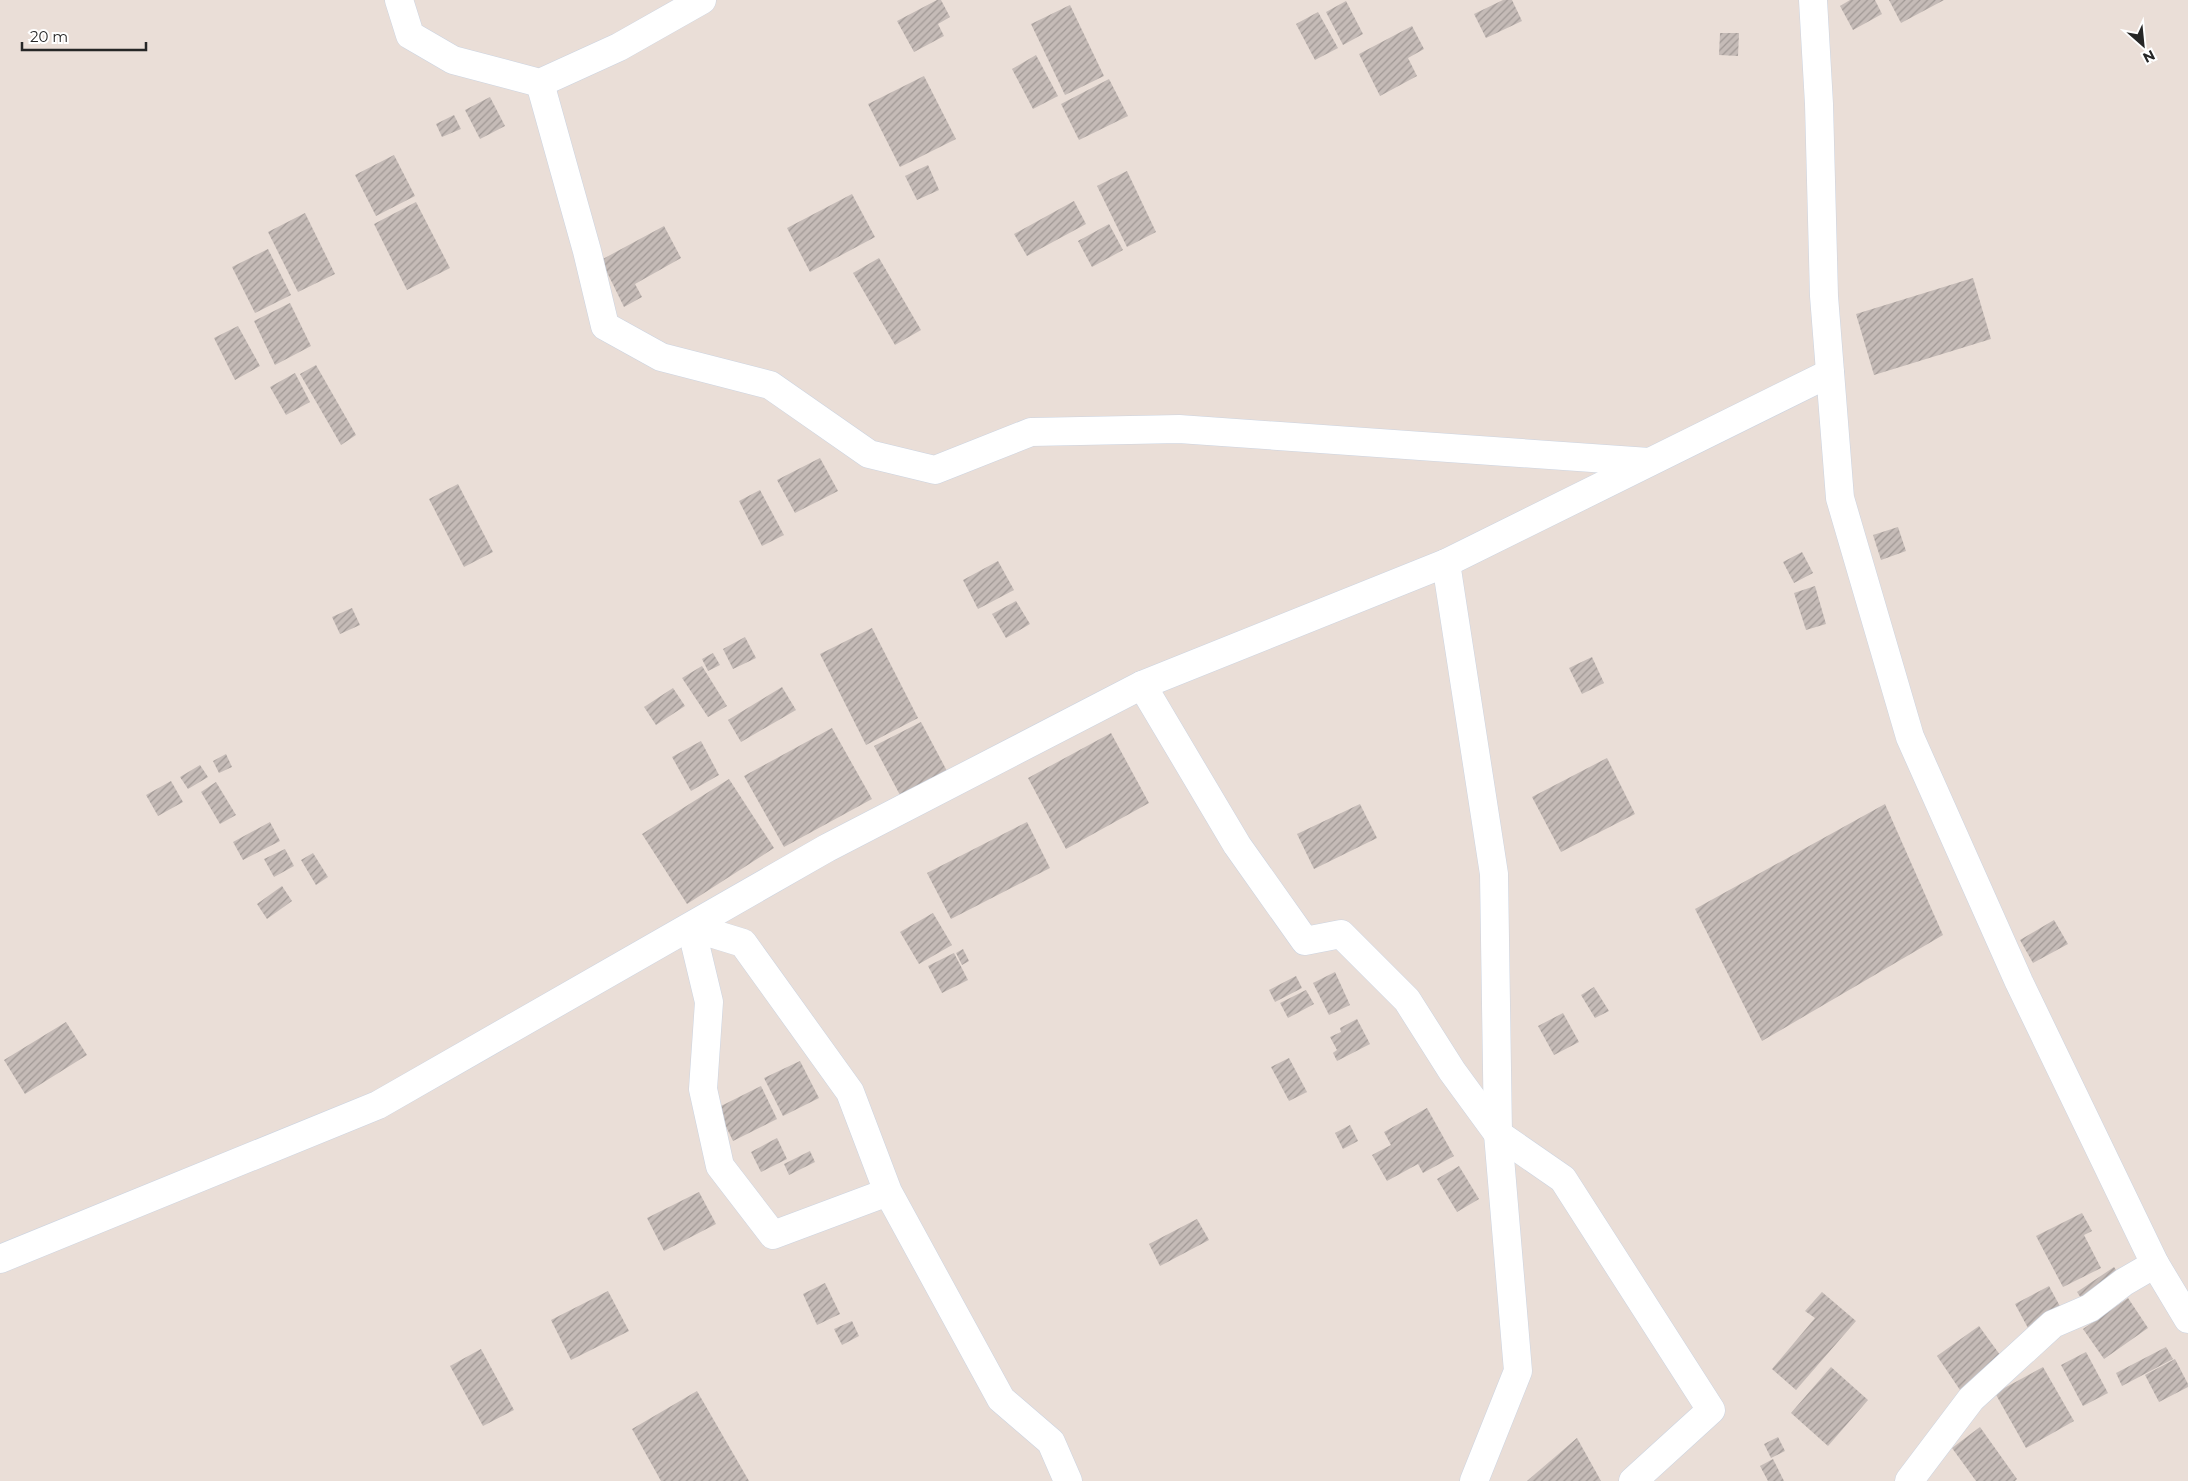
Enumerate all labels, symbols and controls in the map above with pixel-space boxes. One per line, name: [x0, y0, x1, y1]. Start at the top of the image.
scale bar: [22, 20, 146, 52]
north arrow: [2118, 20, 2168, 70]
text: 20 m: [30, 27, 68, 46]
text: N: [2140, 46, 2158, 67]

